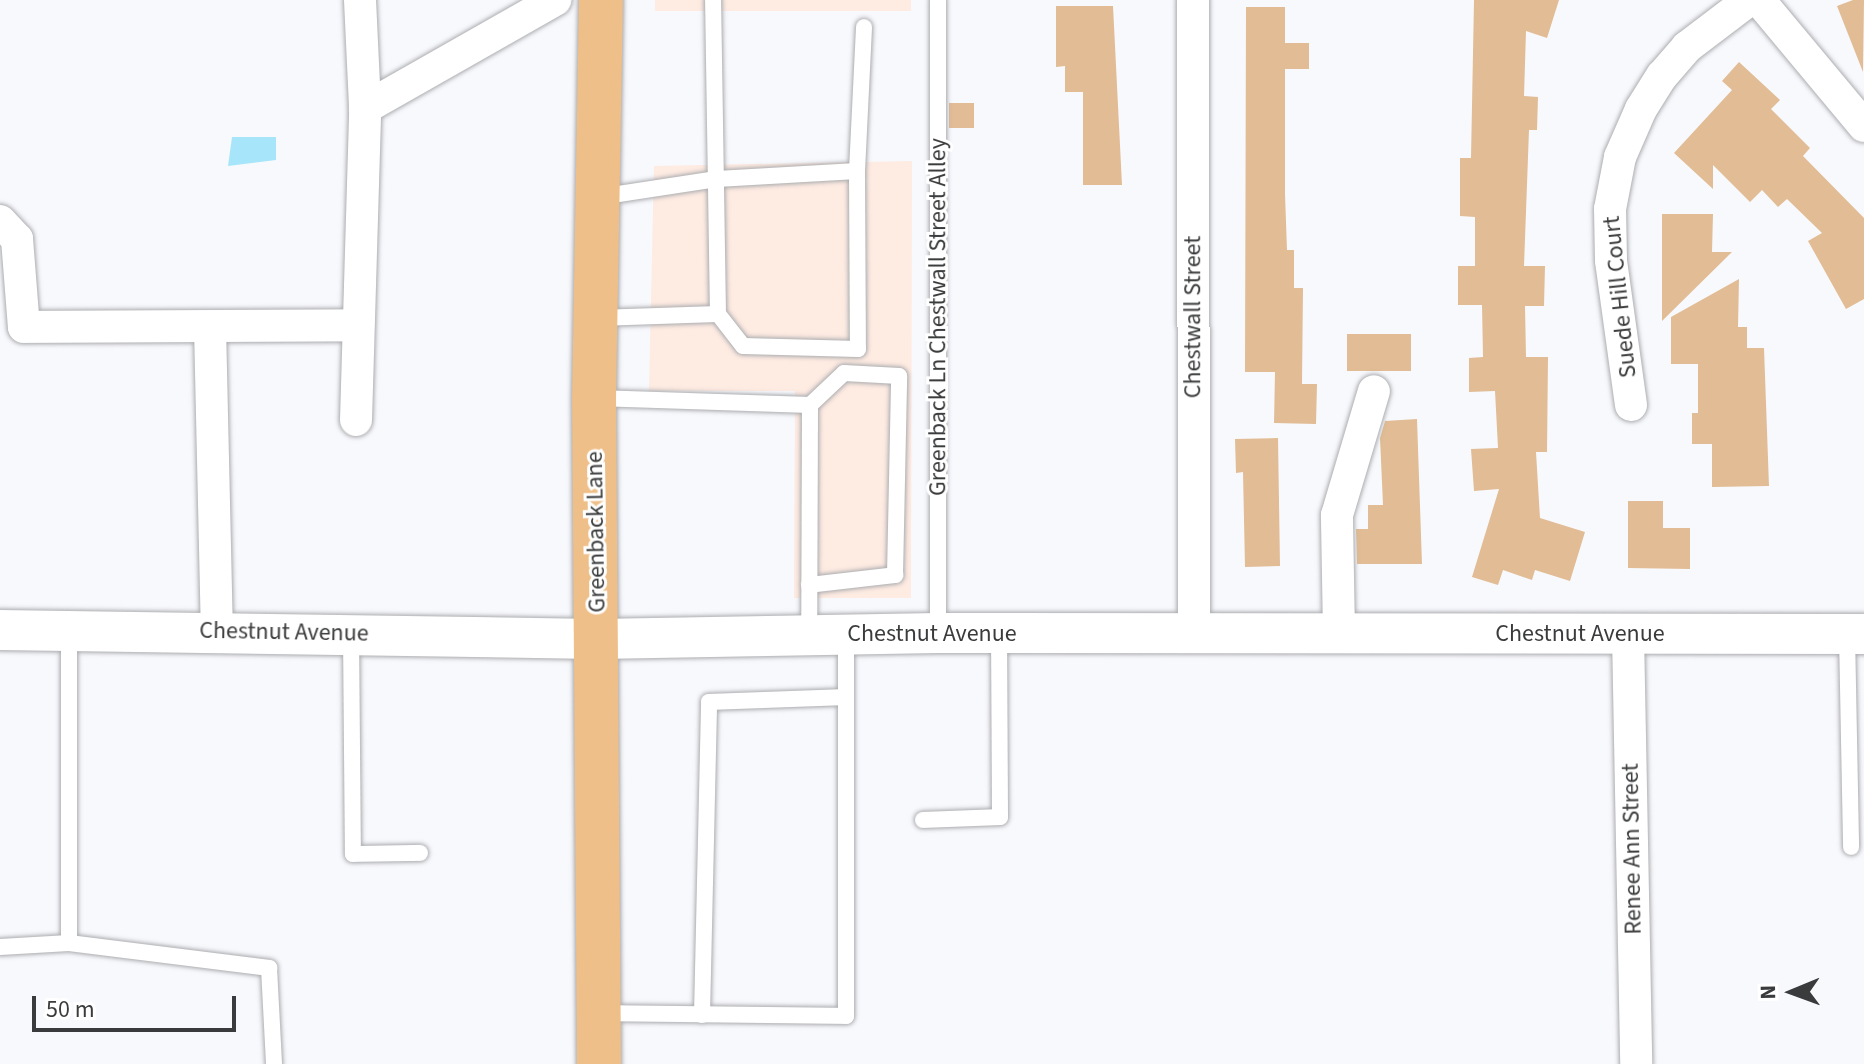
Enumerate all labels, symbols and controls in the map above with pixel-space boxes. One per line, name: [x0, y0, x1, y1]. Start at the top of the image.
street label: Greenback Ln Chestwall Street Alley: [924, 138, 952, 496]
street label: Suede Hill Court: [1597, 215, 1643, 379]
street label: Chestwall Street: [1179, 236, 1207, 398]
street label: Greenback Lane: [580, 451, 612, 613]
street label: Chestnut Avenue: [199, 616, 369, 648]
street label: Chestnut Avenue: [847, 620, 1017, 648]
street label: Chestnut Avenue: [1495, 620, 1665, 648]
street label: Renee Ann Street: [1616, 763, 1648, 935]
north arrow: [1752, 952, 1832, 1032]
scale bar: [36, 980, 240, 1030]
text: N: [1752, 985, 1784, 1000]
text: 50 m: [46, 992, 95, 1027]

